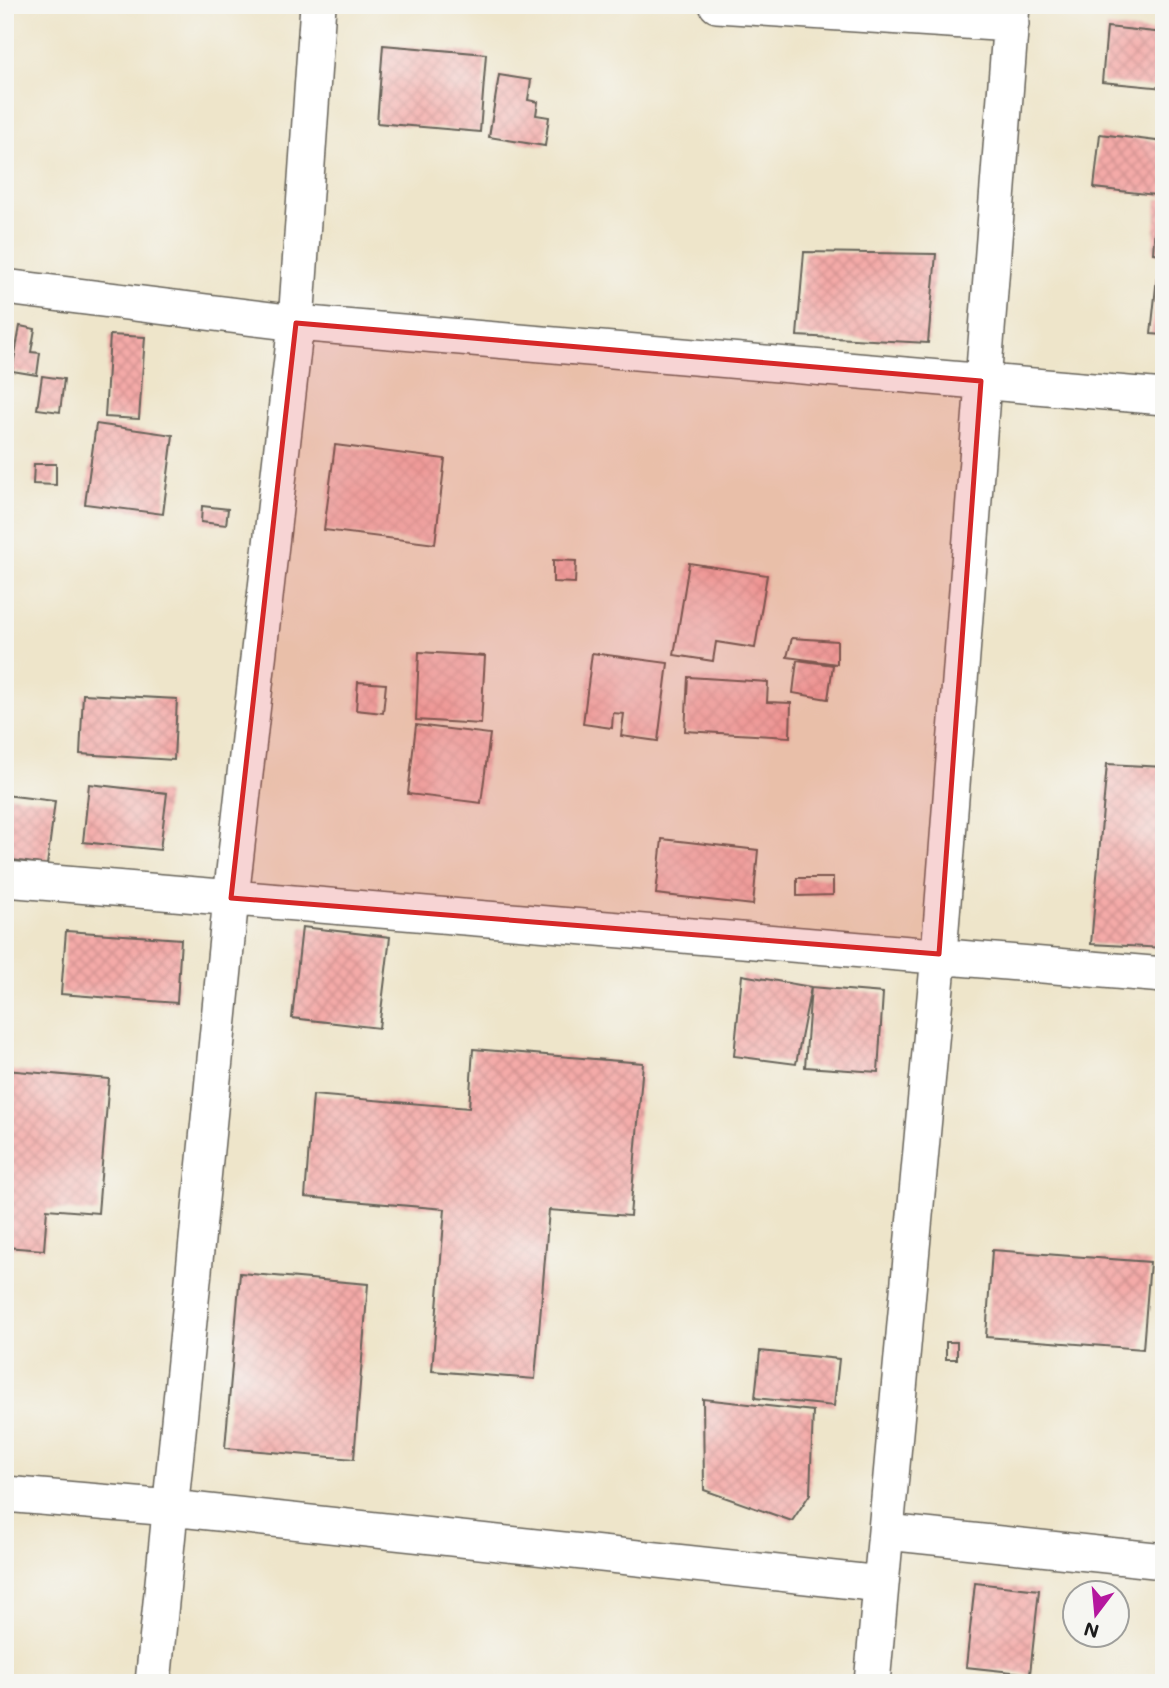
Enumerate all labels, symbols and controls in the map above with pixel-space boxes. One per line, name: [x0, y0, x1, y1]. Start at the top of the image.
north arrow: [1060, 1580, 1130, 1650]
text: N: [1081, 1617, 1102, 1645]

